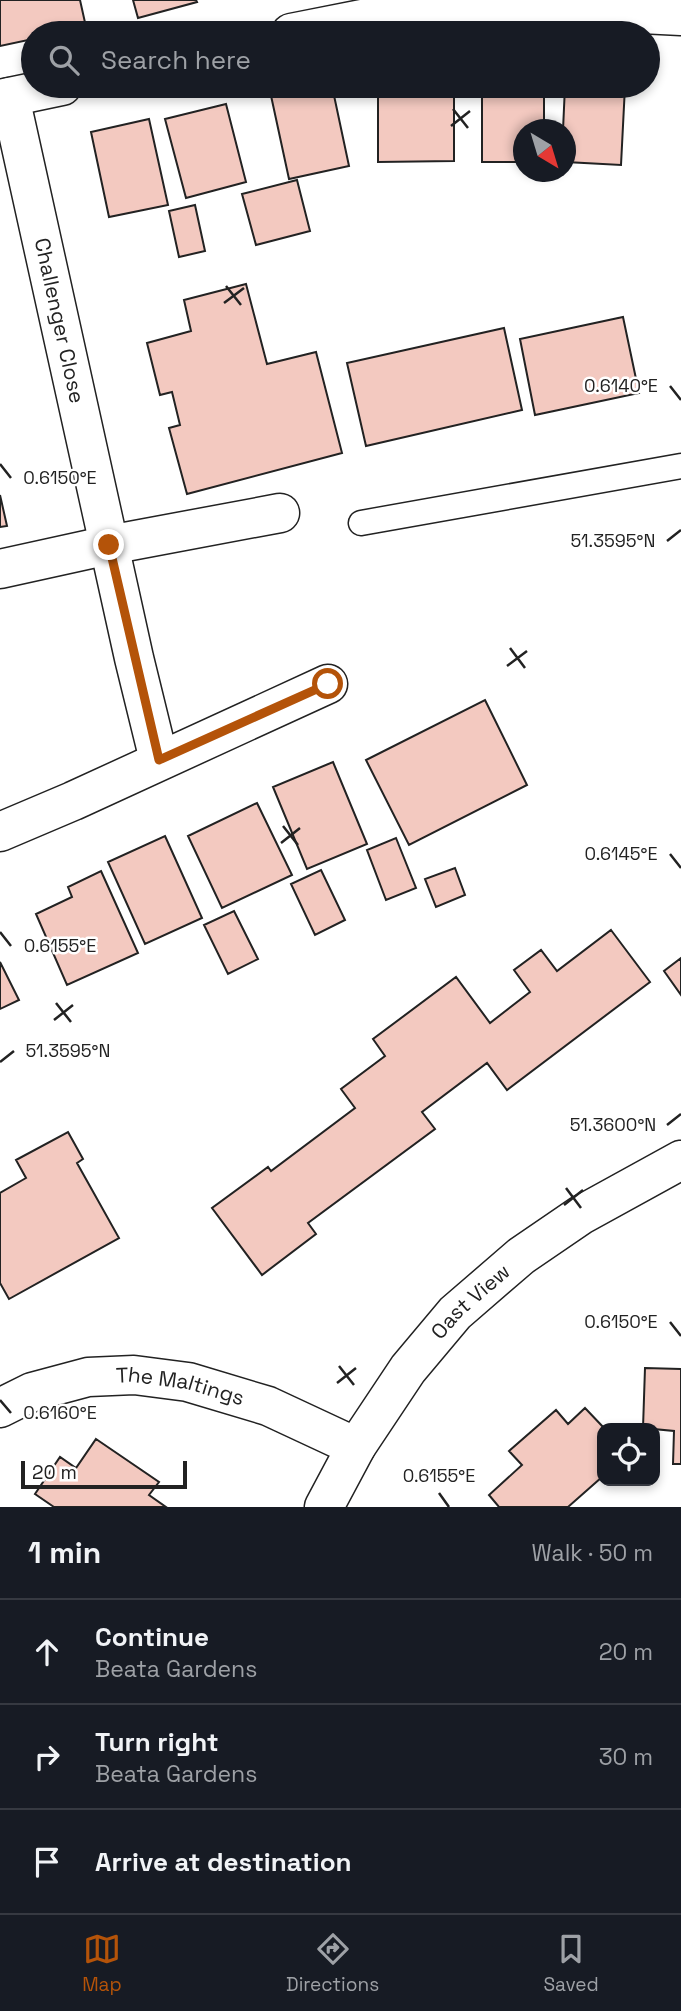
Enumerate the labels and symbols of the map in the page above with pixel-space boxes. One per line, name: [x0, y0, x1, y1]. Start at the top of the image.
north arrow: [513, 119, 576, 182]
street label: Challenger Close: [29, 235, 91, 406]
text: 0.6140°E: [584, 374, 658, 397]
text: 0.6150°E: [23, 466, 97, 489]
route end: [93, 529, 124, 560]
text: 51.3595°N: [571, 529, 655, 552]
route start: [312, 668, 343, 699]
text: 0.6145°E: [584, 842, 658, 865]
text: 0.6155°E: [24, 934, 96, 957]
text: 51.3595°N: [26, 1039, 110, 1062]
text: 51.3600°N: [570, 1113, 656, 1136]
street label: Oast View: [425, 1258, 515, 1345]
text: 0.6150°E: [584, 1310, 658, 1333]
street label: The Maltings: [115, 1360, 248, 1411]
text: 0.6160°E: [23, 1401, 97, 1424]
scale bar: [21, 1458, 187, 1490]
text: 0.6155°E: [403, 1464, 475, 1487]

